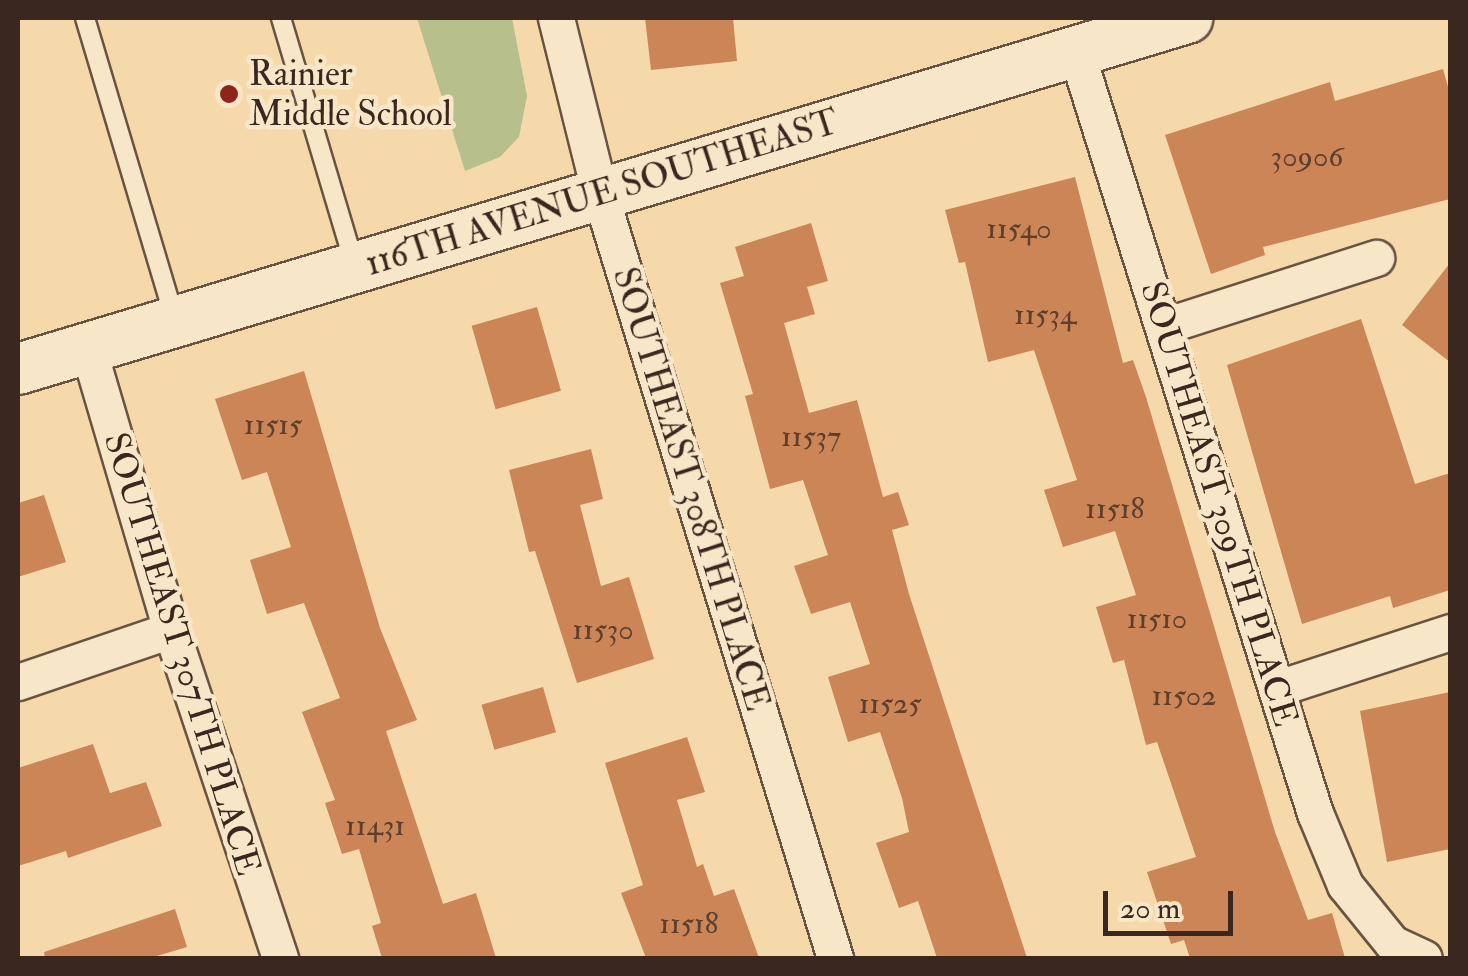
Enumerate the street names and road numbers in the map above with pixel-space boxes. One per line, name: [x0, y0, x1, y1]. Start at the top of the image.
street label: 116TH AVENUE SOUTHEAST: [360, 101, 844, 285]
street label: SOUTHEAST 308TH PLACE: [604, 262, 778, 716]
street label: SOUTHEAST 309TH PLACE: [1131, 277, 1307, 731]
street label: SOUTHEAST 307TH PLACE: [95, 428, 269, 880]

